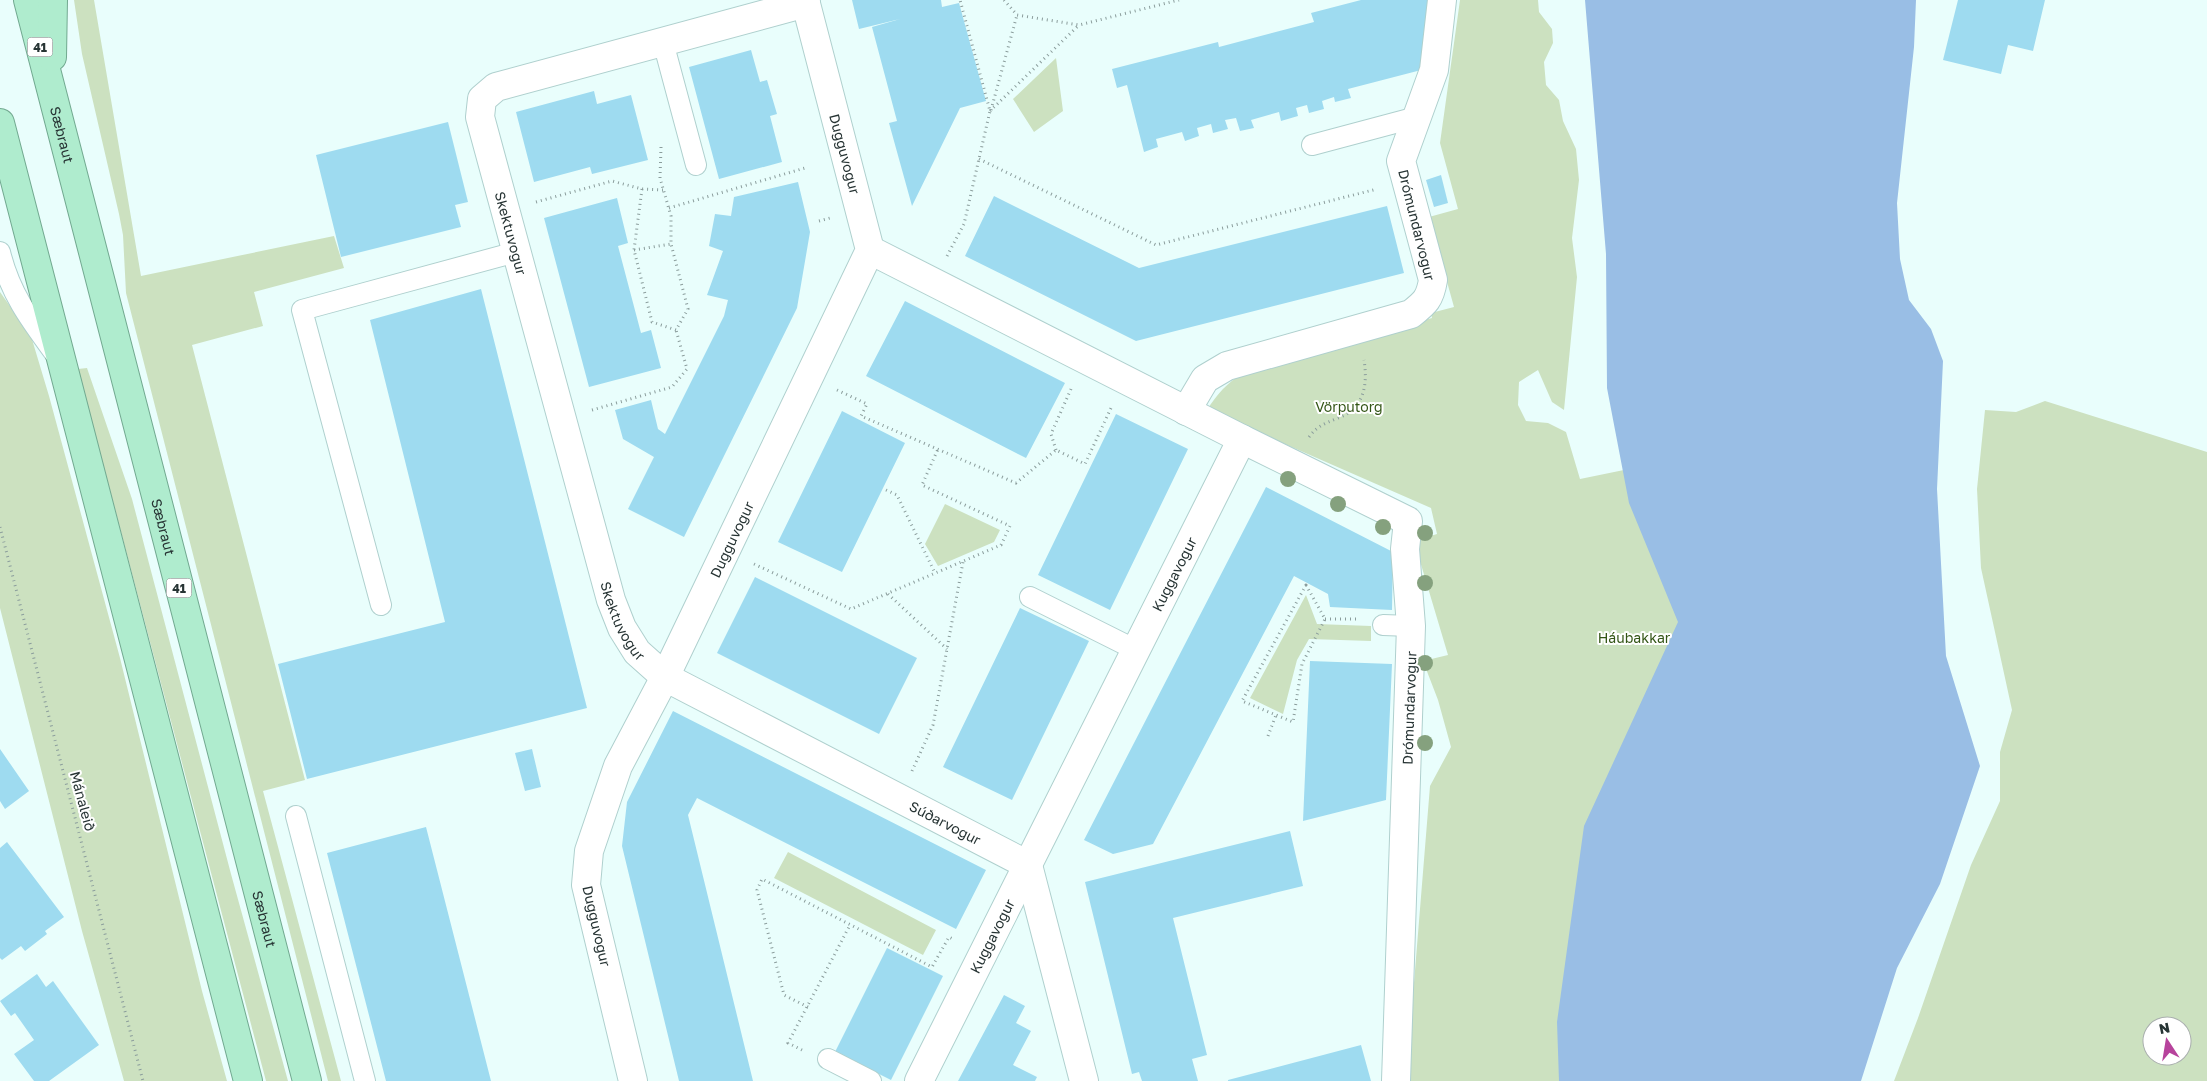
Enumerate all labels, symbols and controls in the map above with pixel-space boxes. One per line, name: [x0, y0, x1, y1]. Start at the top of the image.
road number: 41: [28, 38, 52, 56]
street label: Sæbraut: [47, 104, 78, 165]
street label: Dugguvogur: [826, 112, 864, 197]
street label: Drómundarvogur: [1395, 168, 1439, 283]
street label: Skektuvogur: [492, 190, 531, 277]
park label: Vörputorg: [1315, 398, 1383, 415]
street label: Sæbraut: [148, 497, 179, 557]
street label: Dugguvogur: [706, 498, 757, 580]
street label: Kuggavogur: [1148, 533, 1200, 614]
road number: 41: [166, 578, 192, 598]
street label: Skektuvogur: [598, 579, 649, 664]
park label: Háubakkar: [1598, 629, 1671, 646]
street label: Drómundarvogur: [1399, 650, 1420, 765]
street label: Mánaleið: [67, 769, 99, 833]
street label: Súðarvogur: [907, 797, 985, 848]
street label: Dugguvogur: [579, 884, 615, 969]
street label: Sæbraut: [250, 889, 281, 949]
street label: Kuggavogur: [966, 895, 1018, 976]
north arrow: [2142, 1016, 2192, 1066]
text: N: [2157, 1018, 2171, 1037]

